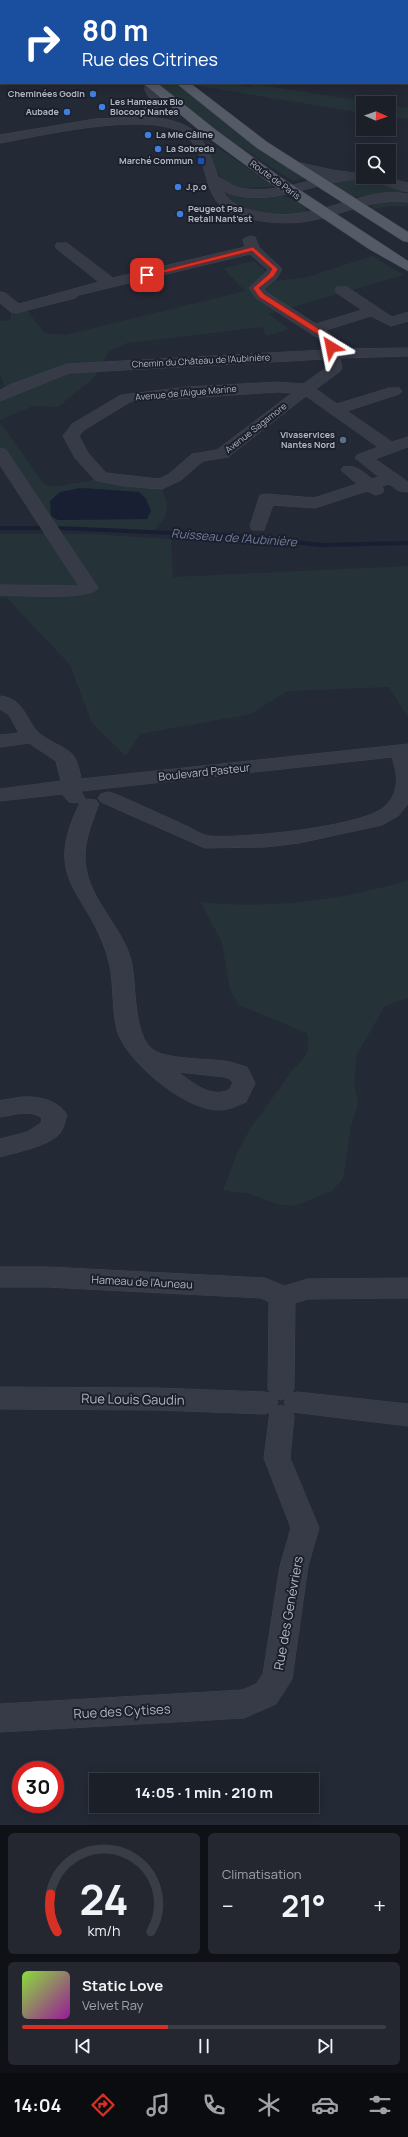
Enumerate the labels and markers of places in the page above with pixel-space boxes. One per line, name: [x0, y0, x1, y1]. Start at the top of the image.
place label: Cheminées Godin: [8, 87, 85, 100]
marker: Cheminées Godin: [88, 89, 98, 99]
place label: Les Hameaux Bio Biocoop Nantes: [110, 95, 184, 118]
marker: Les Hameaux Bio Biocoop Nantes: [97, 102, 107, 112]
place label: Aubade: [26, 105, 60, 118]
marker: Aubade: [62, 107, 72, 117]
place label: La Mie Câline: [156, 128, 214, 141]
marker: La Mie Câline: [143, 130, 153, 140]
place label: La Sobreda: [166, 142, 214, 155]
marker: La Sobreda: [153, 144, 163, 154]
place label: Marché Commun: [119, 154, 193, 167]
marker: Marché Commun: [196, 156, 206, 166]
place label: J.p.o: [186, 180, 207, 193]
marker: J.p.o: [173, 182, 183, 192]
place label: Peugeot Psa Retail Nant'est: [188, 202, 252, 225]
marker: Peugeot Psa Retail Nant'est: [175, 209, 185, 219]
pin: [130, 258, 164, 292]
place label: Vivaservices Nantes Nord: [280, 428, 335, 451]
marker: Vivaservices Nantes Nord: [338, 435, 348, 445]

